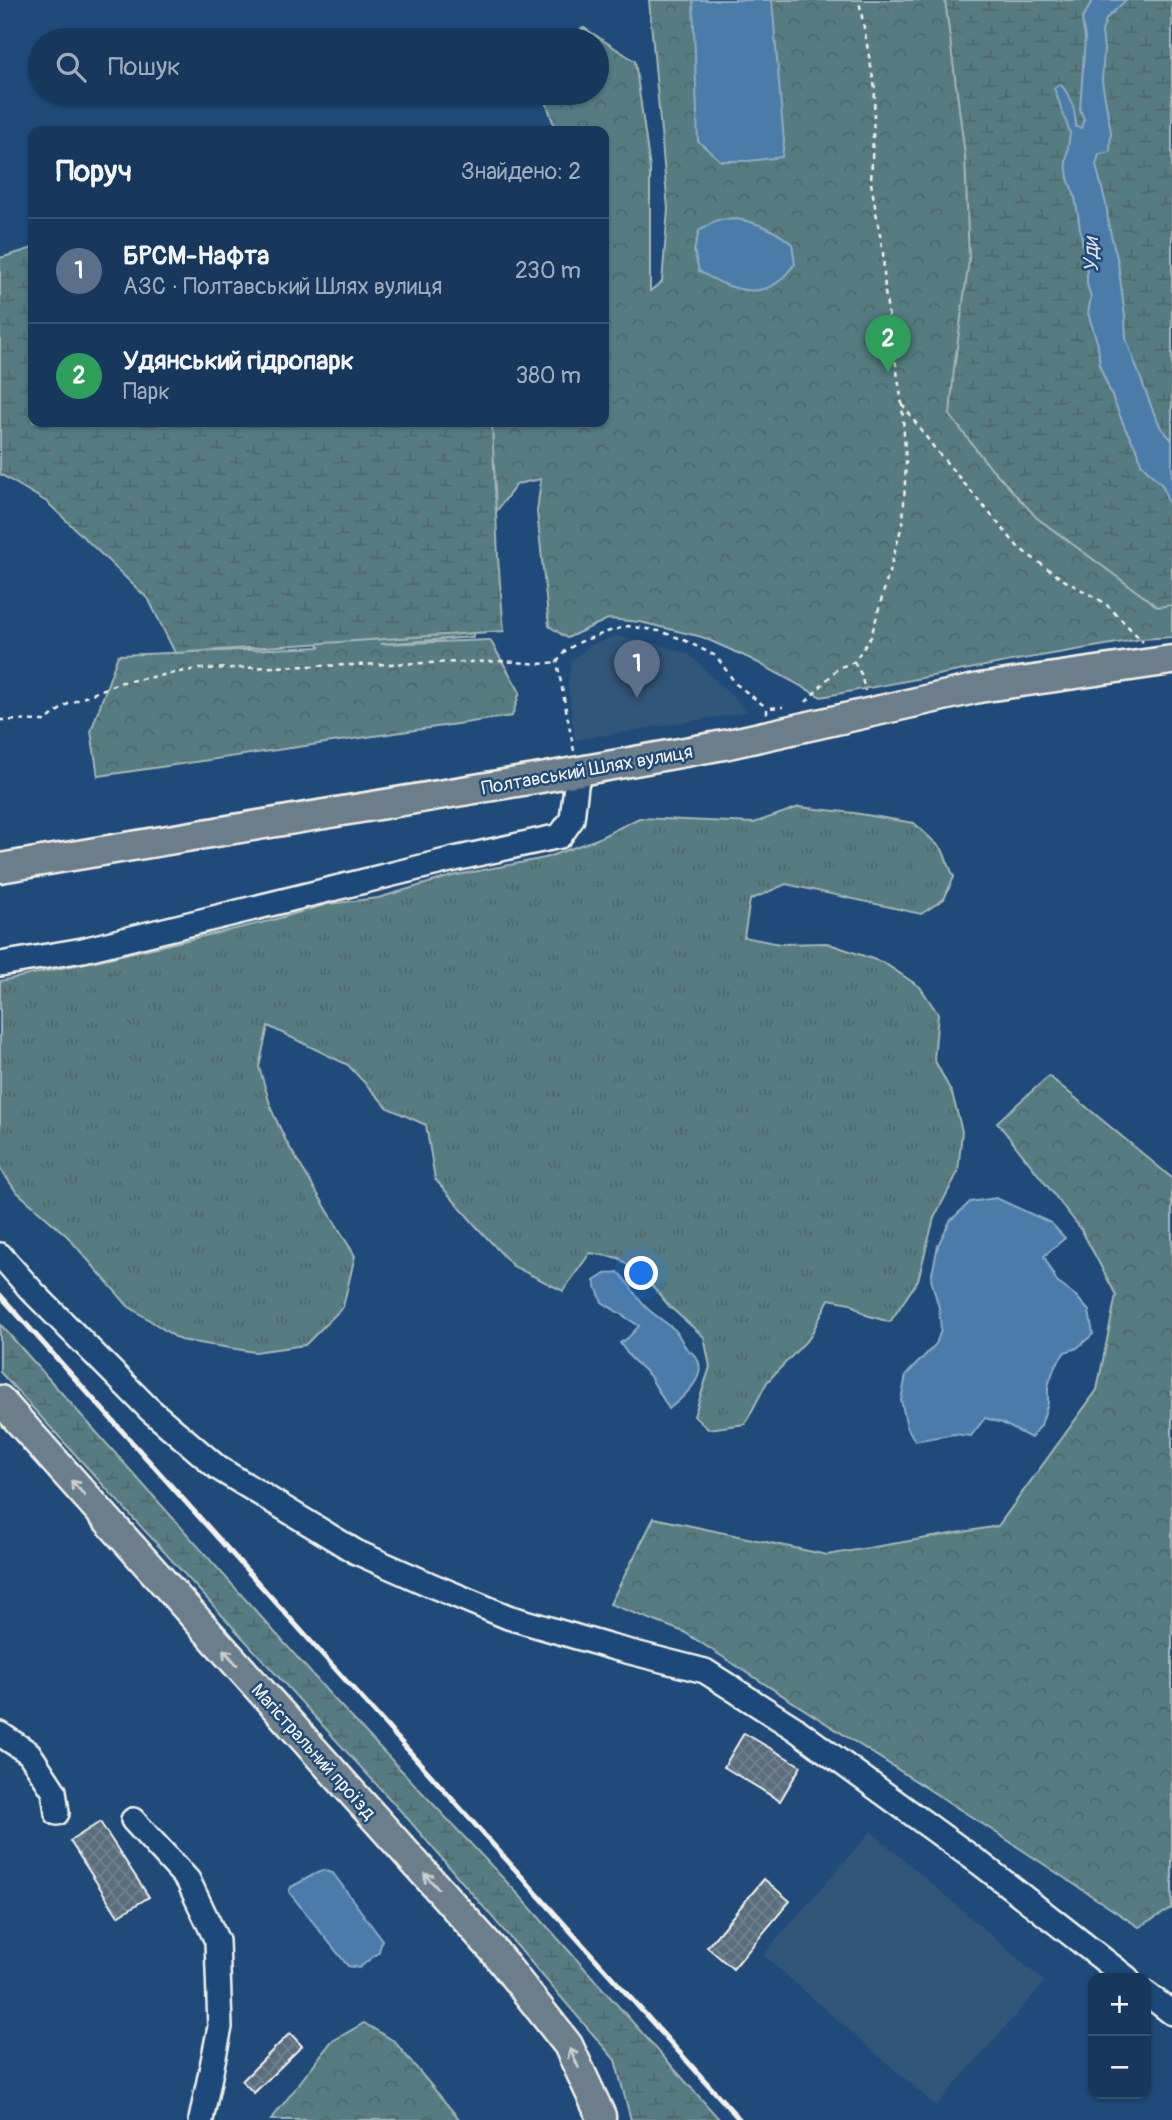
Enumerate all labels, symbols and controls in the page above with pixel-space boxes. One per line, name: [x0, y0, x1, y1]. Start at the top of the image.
search box: [28, 28, 609, 105]
icon: search: [52, 48, 90, 86]
text: Пошук: [108, 51, 181, 83]
text: Поруч: [56, 153, 132, 190]
text: Знайдено: 2: [461, 157, 581, 186]
water label: Уди: [1078, 235, 1105, 272]
text: БРСМ-Нафта: [123, 240, 269, 272]
text: 1: [75, 256, 84, 285]
text: 230 m: [515, 256, 581, 285]
text: АЗС · Полтавський Шлях вулиця: [123, 272, 442, 301]
pin: 2: [865, 315, 911, 373]
text: Удянський гідропарк: [123, 345, 354, 377]
text: 2: [73, 361, 85, 390]
text: 380 m: [515, 361, 581, 390]
text: Парк: [123, 377, 170, 406]
pin: 1: [614, 640, 660, 698]
street label: Полтавський Шлях вулиця: [480, 740, 695, 800]
your location: [624, 1256, 658, 1290]
one-way arrow: [70, 1480, 87, 1497]
one-way arrow: [222, 1649, 239, 1666]
street label: Магістральний проїзд: [246, 1679, 381, 1825]
one-way arrow: [423, 1873, 440, 1890]
map controls: [1088, 1973, 1151, 2099]
button: +: [1088, 1973, 1151, 2036]
button: −: [1088, 2036, 1151, 2099]
one-way arrow: [567, 2047, 580, 2069]

